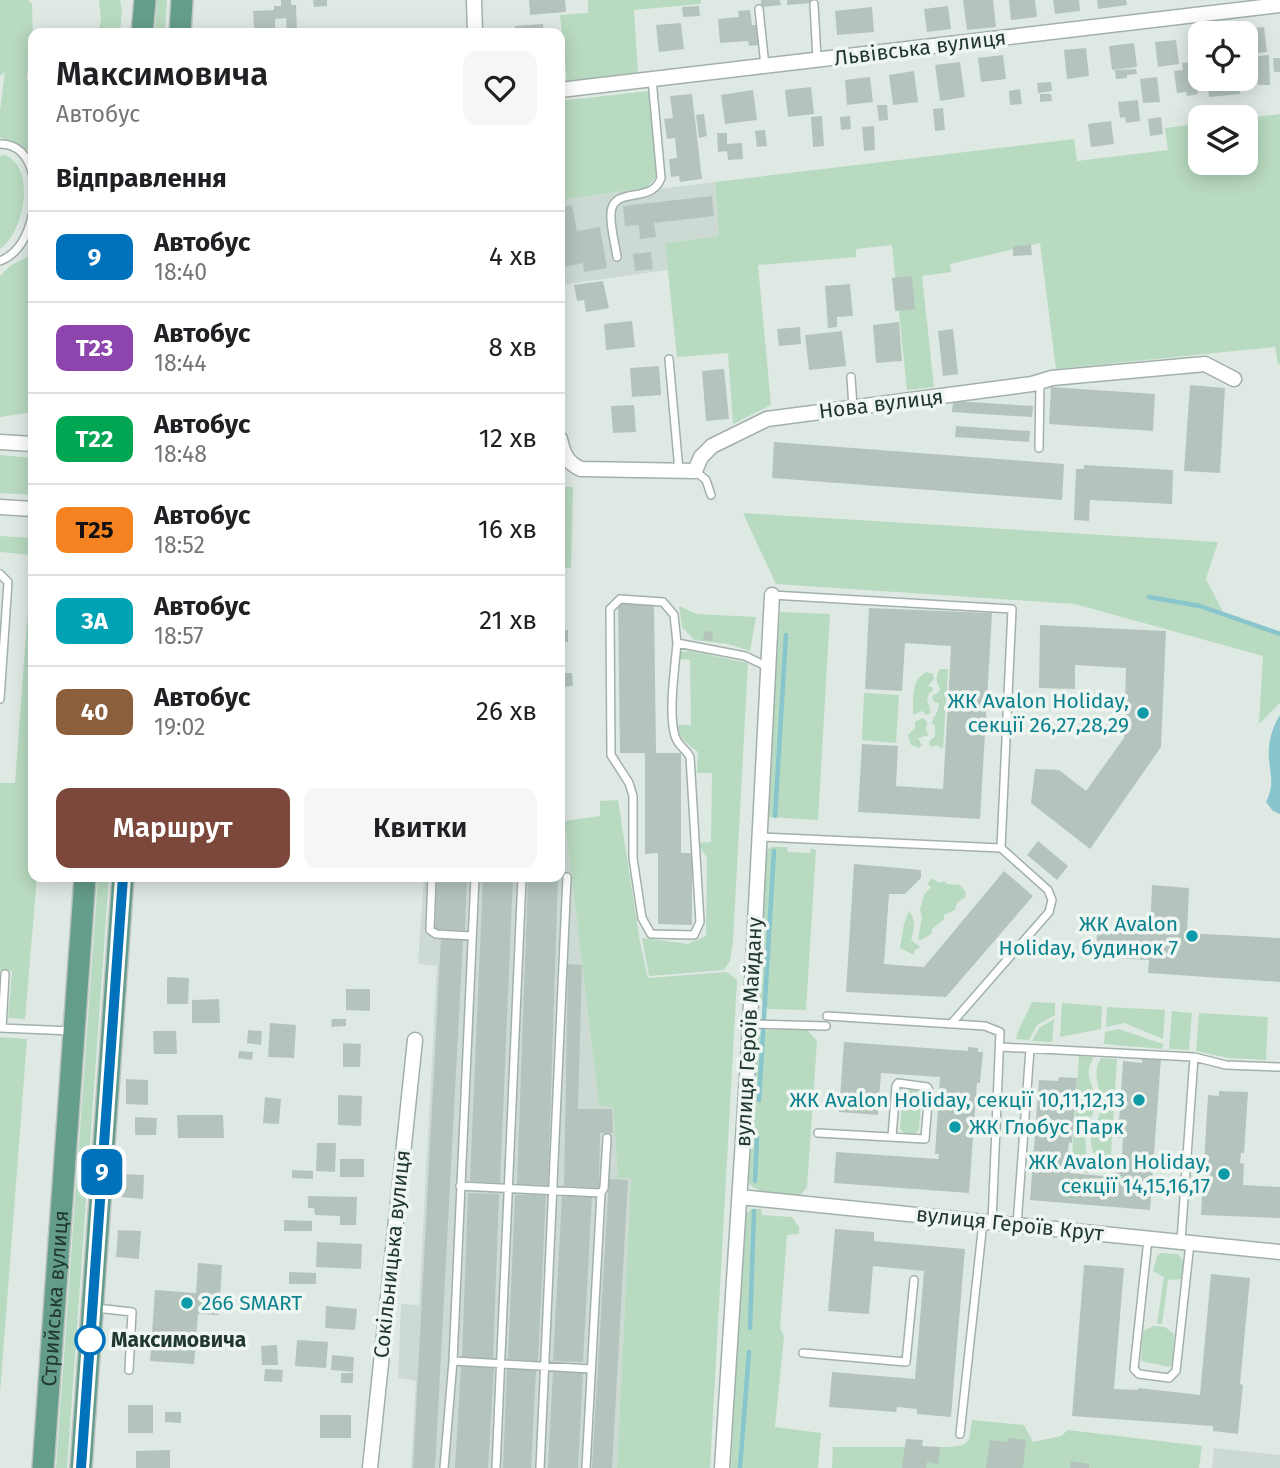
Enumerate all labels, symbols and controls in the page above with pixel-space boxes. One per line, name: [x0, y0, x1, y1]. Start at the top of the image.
map controls: [1188, 21, 1258, 175]
button: locate: [1188, 21, 1258, 91]
street label: Львівська вулиця: [833, 25, 1007, 71]
button: heart: [463, 51, 537, 125]
text: Максимовича: [56, 54, 268, 94]
text: Автобус: [56, 100, 140, 128]
button: layers: [1188, 105, 1258, 175]
text: Відправлення: [56, 163, 227, 194]
text: Автобус: [154, 227, 251, 258]
text: 4 хв: [489, 241, 537, 272]
text: 9: [88, 243, 101, 271]
text: 18:40: [154, 258, 207, 286]
text: Автобус: [154, 318, 251, 349]
text: 8 хв: [489, 332, 537, 363]
text: Т23: [76, 334, 113, 362]
text: 18:44: [154, 349, 207, 377]
street label: Нова вулиця: [817, 383, 945, 425]
text: Автобус: [154, 409, 251, 440]
text: 12 хв: [479, 423, 537, 454]
text: Т22: [76, 425, 113, 453]
text: 18:48: [154, 440, 207, 468]
text: Автобус: [154, 500, 251, 531]
text: 16 хв: [478, 514, 537, 545]
text: Т25: [75, 516, 114, 544]
text: 18:52: [154, 531, 205, 559]
text: Автобус: [154, 591, 251, 622]
text: 21 хв: [479, 605, 537, 636]
text: 3А: [81, 607, 108, 635]
text: 18:57: [154, 622, 203, 650]
text: Автобус: [154, 682, 251, 713]
place label: ЖК Avalon Holiday, секції 26,27,28,29: [948, 688, 1129, 738]
text: 26 хв: [476, 696, 537, 727]
text: 40: [81, 698, 108, 726]
marker: ЖК Avalon Holiday, секції 26,27,28,29: [1135, 705, 1151, 721]
text: 19:02: [154, 713, 206, 741]
button: Маршрут: [56, 788, 290, 868]
button: Квитки: [304, 788, 537, 868]
place label: ЖК Avalon Holiday, будинок 7: [999, 911, 1178, 961]
street label: вулиця Героїв Майдану: [730, 916, 768, 1148]
marker: ЖК Avalon Holiday, будинок 7: [1184, 928, 1200, 944]
place label: ЖК Avalon Holiday, секції 10,11,12,13: [789, 1087, 1125, 1113]
marker: ЖК Avalon Holiday, секції 10,11,12,13: [1131, 1092, 1147, 1108]
place label: ЖК Глобус Парк: [969, 1114, 1124, 1140]
marker: ЖК Глобус Парк: [947, 1119, 963, 1135]
line badge: 9: [79, 1149, 125, 1195]
street label: Сокільницька вулиця: [368, 1149, 416, 1359]
place label: ЖК Avalon Holiday, секції 14,15,16,17: [1029, 1149, 1210, 1199]
text: 9: [95, 1158, 109, 1186]
marker: ЖК Avalon Holiday, секції 14,15,16,17: [1216, 1166, 1232, 1182]
street label: вулиця Героїв Крут: [915, 1201, 1106, 1247]
street label: Стрийська вулиця: [36, 1209, 74, 1387]
place label: 266 SMART: [201, 1290, 302, 1316]
marker: 266 SMART: [179, 1295, 195, 1311]
marker: Максимовича: [75, 1325, 105, 1355]
place label: Максимовича: [111, 1327, 246, 1353]

